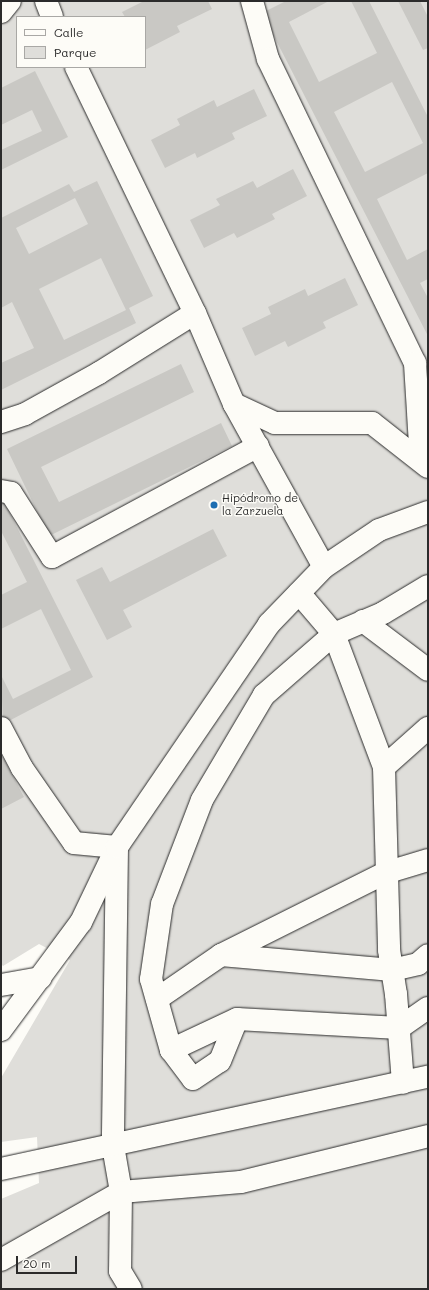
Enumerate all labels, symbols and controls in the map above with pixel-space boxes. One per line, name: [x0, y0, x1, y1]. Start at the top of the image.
legend: [16, 16, 146, 68]
text: Calle: [54, 24, 84, 40]
text: Parque: [54, 44, 97, 60]
place label: Hipódromo de la Zarzuela: [222, 492, 298, 518]
marker: Hipódromo de la Zarzuela: [209, 500, 219, 510]
scale bar: [18, 1248, 79, 1274]
text: 20 m: [23, 1255, 51, 1271]

